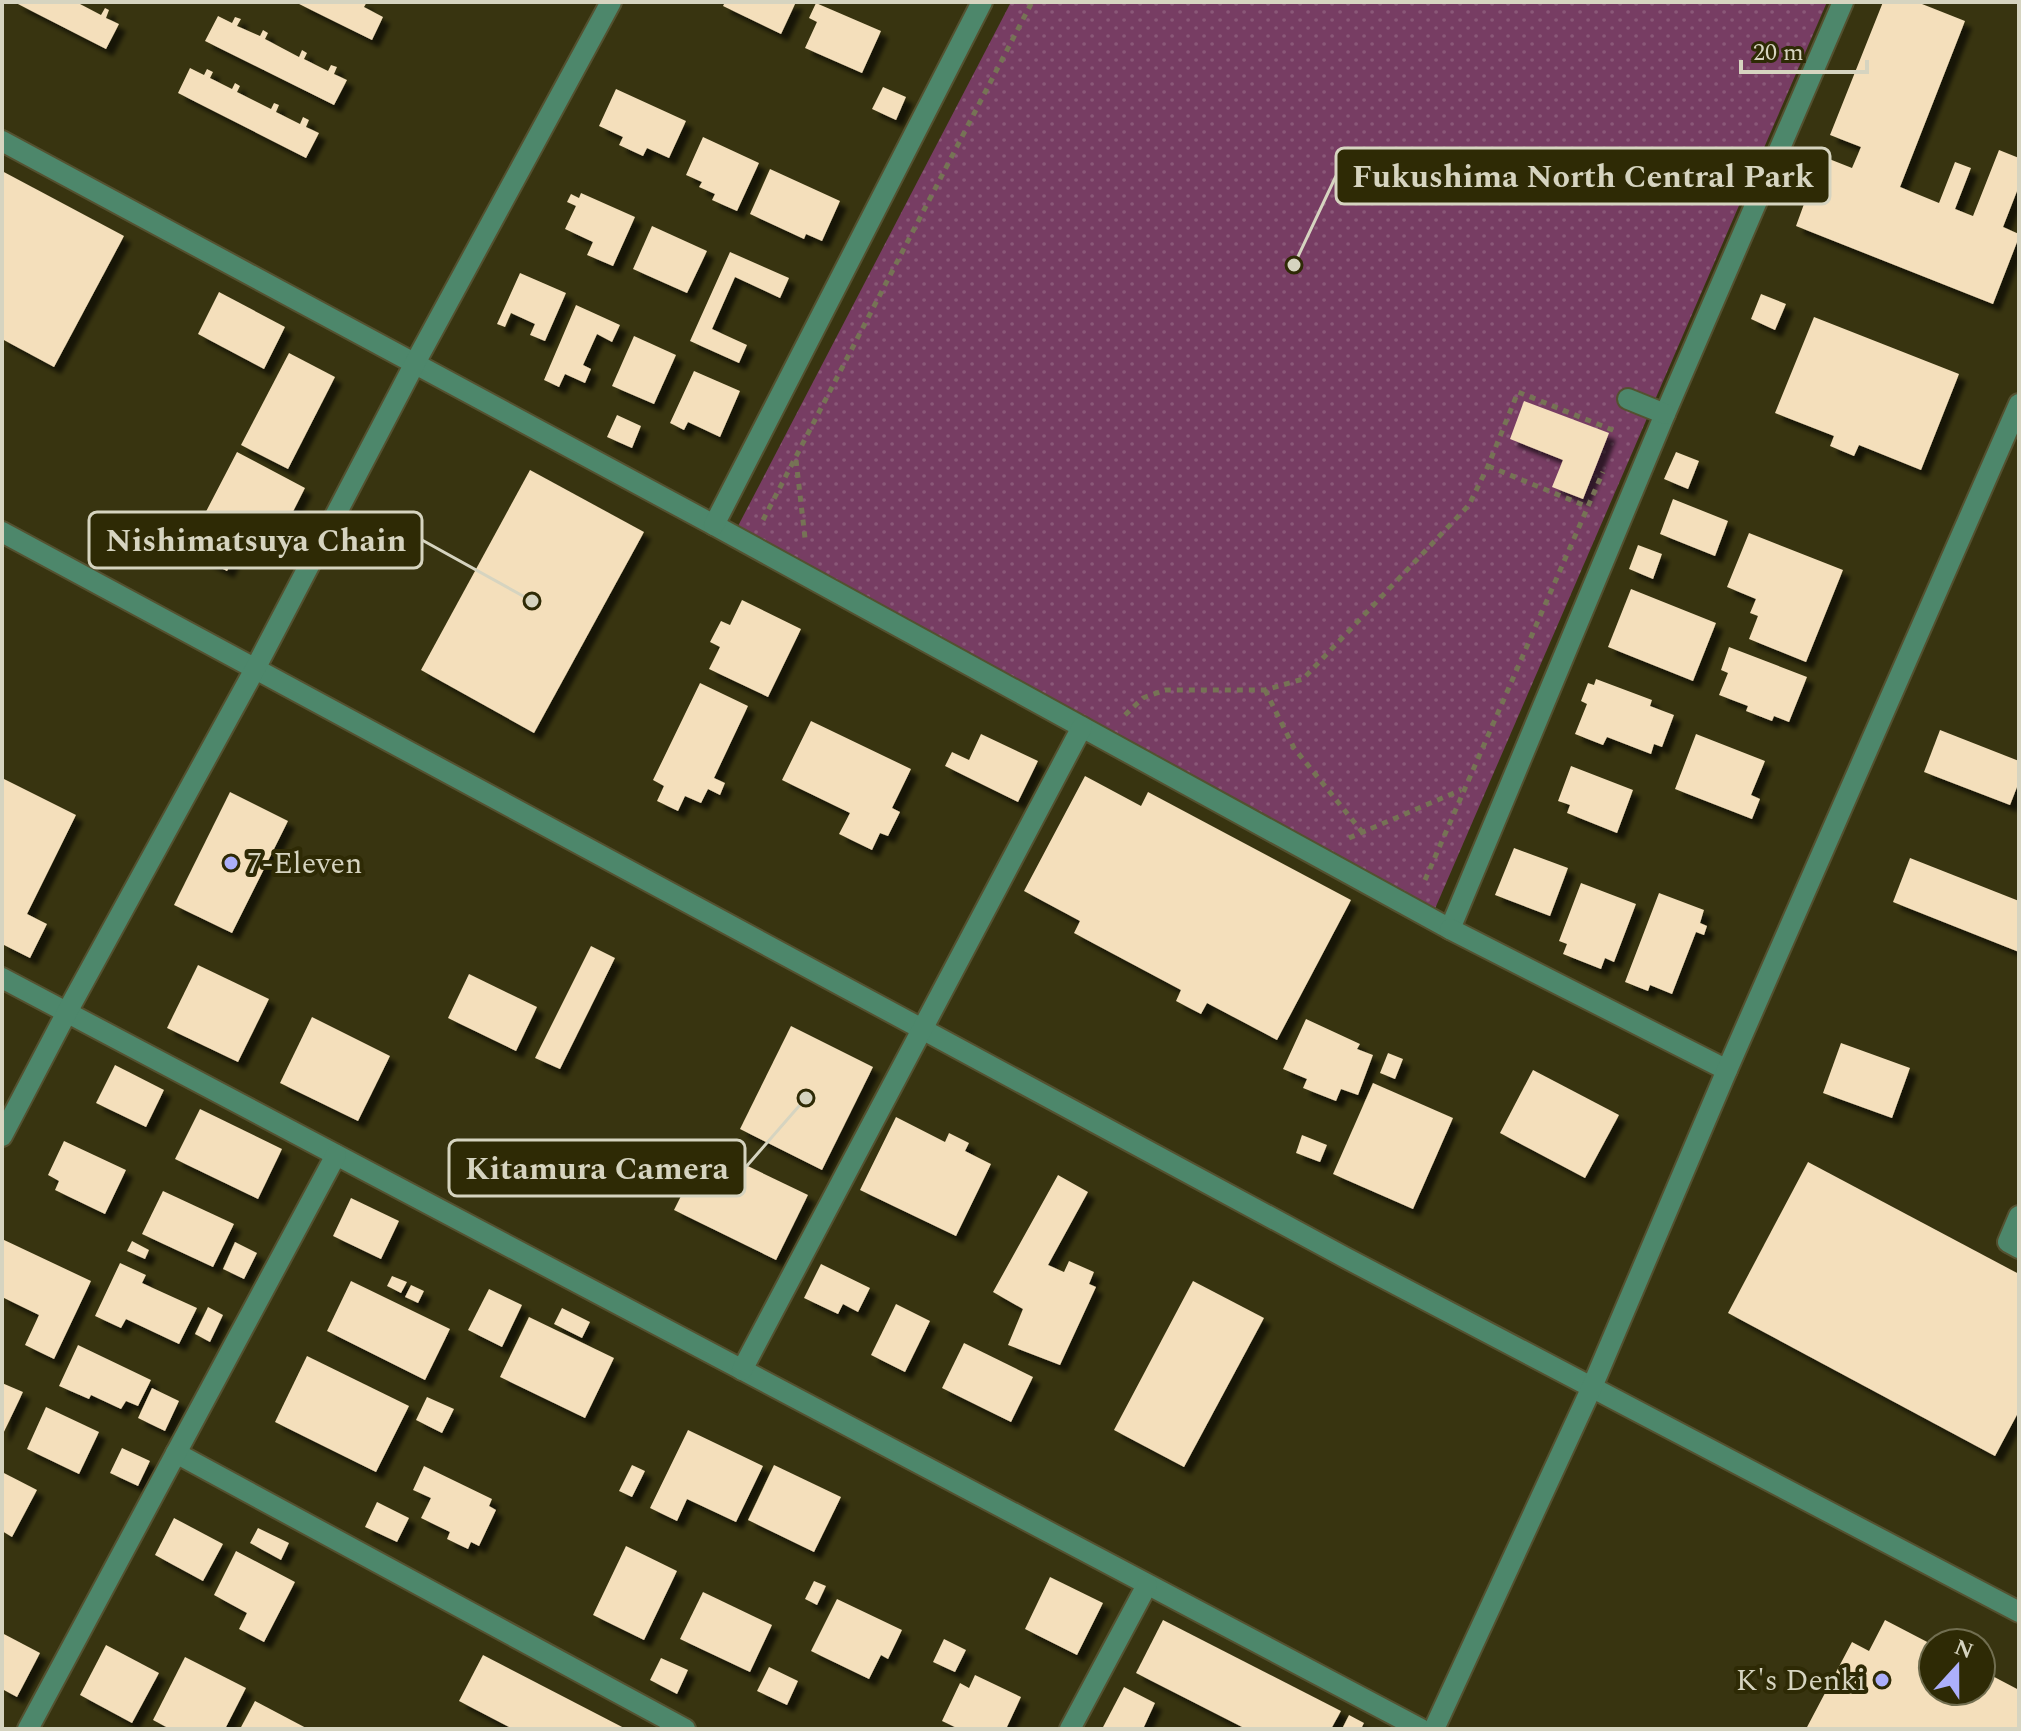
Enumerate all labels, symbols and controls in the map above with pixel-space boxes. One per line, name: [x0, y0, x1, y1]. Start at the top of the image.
scale bar: [1741, 24, 1867, 74]
text: 20 m: [1753, 35, 1804, 71]
callout: Fukushima North Central Park: [1336, 148, 1830, 204]
text: Fukushima North Central Park: [1352, 153, 1815, 202]
callout: Nishimatsuya Chain: [89, 512, 422, 568]
text: Nishimatsuya Chain: [106, 517, 407, 566]
place label: 7-Eleven: [247, 841, 363, 887]
marker: 7-Eleven: [222, 854, 240, 872]
callout: Kitamura Camera: [449, 1140, 745, 1196]
text: Kitamura Camera: [465, 1145, 730, 1194]
north arrow: [1917, 1627, 1997, 1707]
text: N: [1949, 1631, 1978, 1668]
place label: K's Denki: [1736, 1658, 1866, 1704]
marker: K's Denki: [1873, 1671, 1891, 1689]

